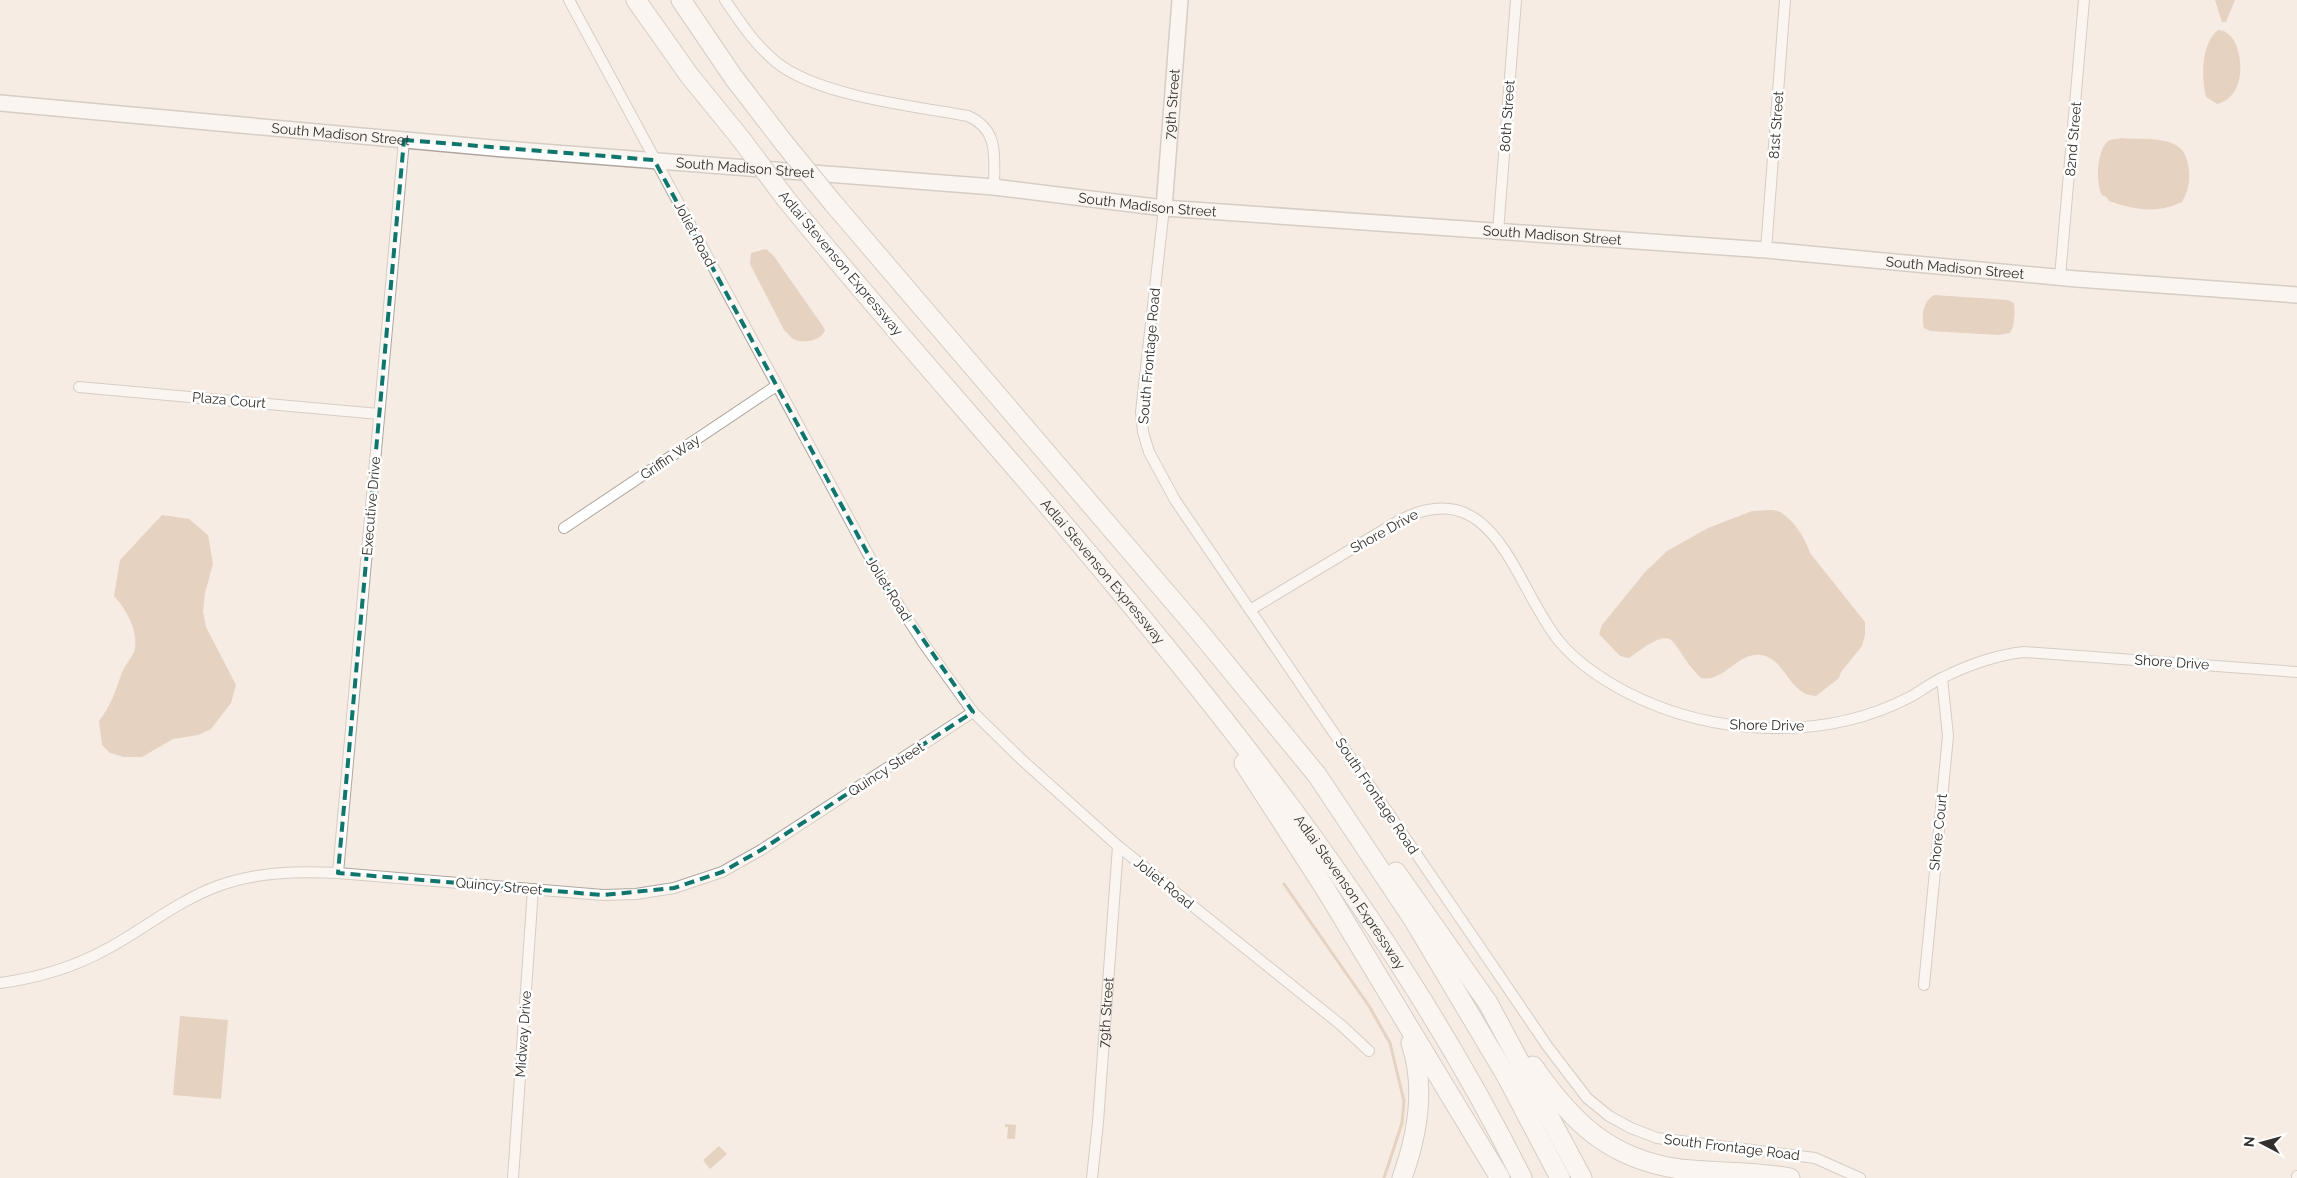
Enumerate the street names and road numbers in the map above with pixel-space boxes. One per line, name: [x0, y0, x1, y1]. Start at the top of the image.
street label: 79th Street: [1161, 68, 1183, 140]
street label: 80th Street: [1497, 79, 1518, 153]
street label: 81st Street: [1766, 90, 1786, 160]
street label: 82nd Street: [2062, 101, 2084, 177]
street label: South Madison Street: [271, 120, 411, 148]
street label: South Madison Street: [675, 154, 815, 181]
street label: Adlai Stevenson Expressway: [776, 187, 907, 339]
street label: South Madison Street: [1077, 189, 1217, 220]
street label: Joliet Road: [671, 199, 719, 269]
street label: South Madison Street: [1482, 222, 1622, 248]
street label: South Madison Street: [1885, 253, 2025, 282]
street label: South Frontage Road: [1135, 287, 1163, 425]
street label: Plaza Court: [191, 389, 267, 411]
street label: Griffin Way: [637, 431, 703, 483]
street label: Executive Drive: [359, 456, 383, 556]
street label: Adlai Stevenson Expressway: [1038, 496, 1168, 647]
street label: Shore Drive: [1347, 506, 1421, 556]
street label: Joliet Road: [863, 554, 915, 624]
street label: Shore Drive: [2134, 651, 2210, 673]
street label: Shore Drive: [1729, 716, 1805, 734]
street label: South Frontage Road: [1332, 735, 1422, 857]
street label: Quincy Street: [845, 738, 927, 799]
street label: Shore Court: [1926, 792, 1950, 871]
street label: Adlai Stevenson Expressway: [1291, 812, 1409, 973]
street label: Joliet Road: [1131, 854, 1197, 912]
street label: Quincy Street: [455, 874, 543, 898]
street label: 79th Street: [1095, 976, 1116, 1049]
street label: Midway Drive: [512, 990, 534, 1078]
street label: South Frontage Road: [1663, 1131, 1801, 1163]

